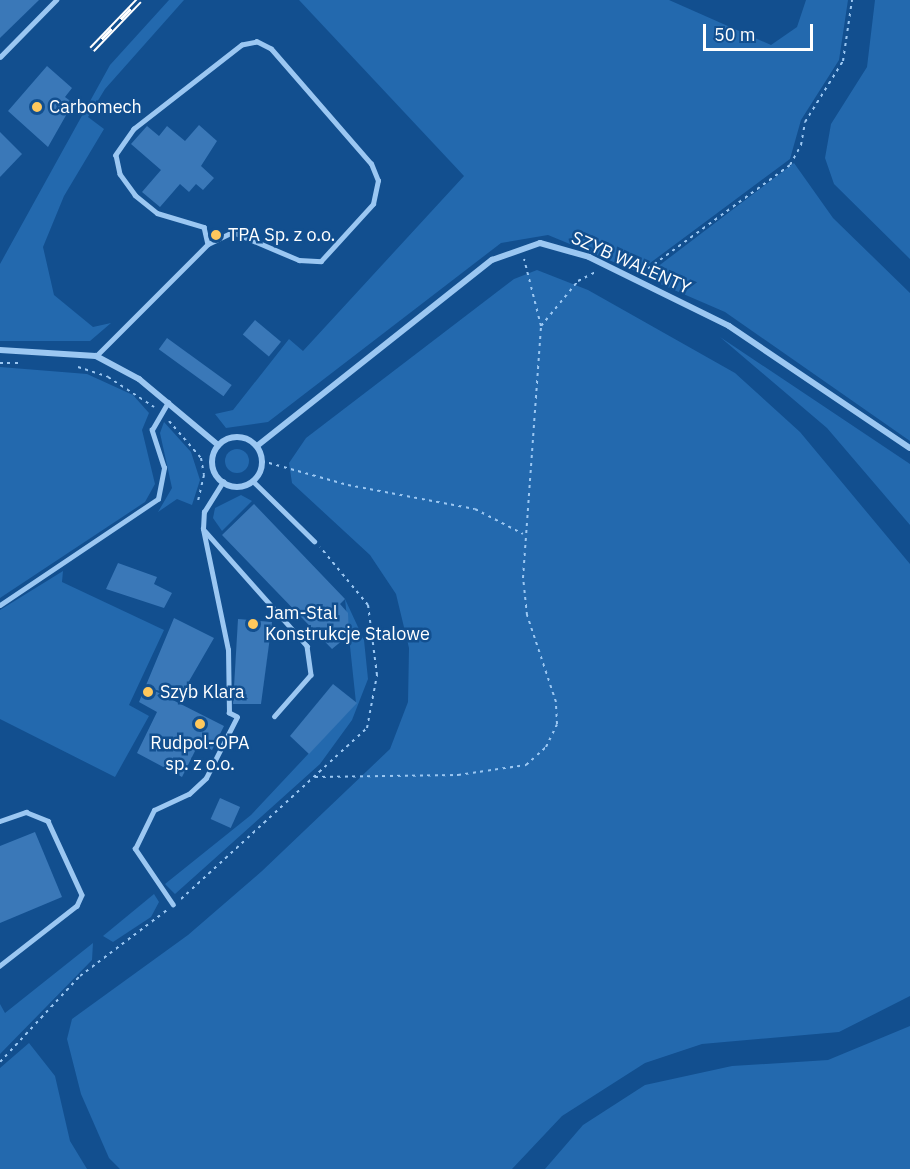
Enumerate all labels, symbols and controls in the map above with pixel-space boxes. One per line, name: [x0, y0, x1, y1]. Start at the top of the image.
scale bar: [706, 12, 816, 50]
text: 50 m: [714, 23, 756, 46]
place label: Carbomech: [49, 96, 142, 118]
marker: Carbomech: [30, 100, 44, 114]
place label: TPA Sp. z o.o.: [228, 224, 336, 246]
street label: SZYB WALENTY: [568, 227, 694, 299]
marker: TPA Sp. z o.o.: [209, 228, 223, 242]
place label: Jam-Stal Konstrukcje Stalowe: [265, 603, 430, 646]
marker: Jam-Stal Konstrukcje Stalowe: [246, 617, 260, 631]
place label: Szyb Klara: [160, 681, 245, 703]
marker: Szyb Klara: [141, 685, 155, 699]
marker: Rudpol-OPA sp. z o.o.: [193, 717, 207, 731]
place label: Rudpol-OPA sp. z o.o.: [150, 733, 250, 776]

